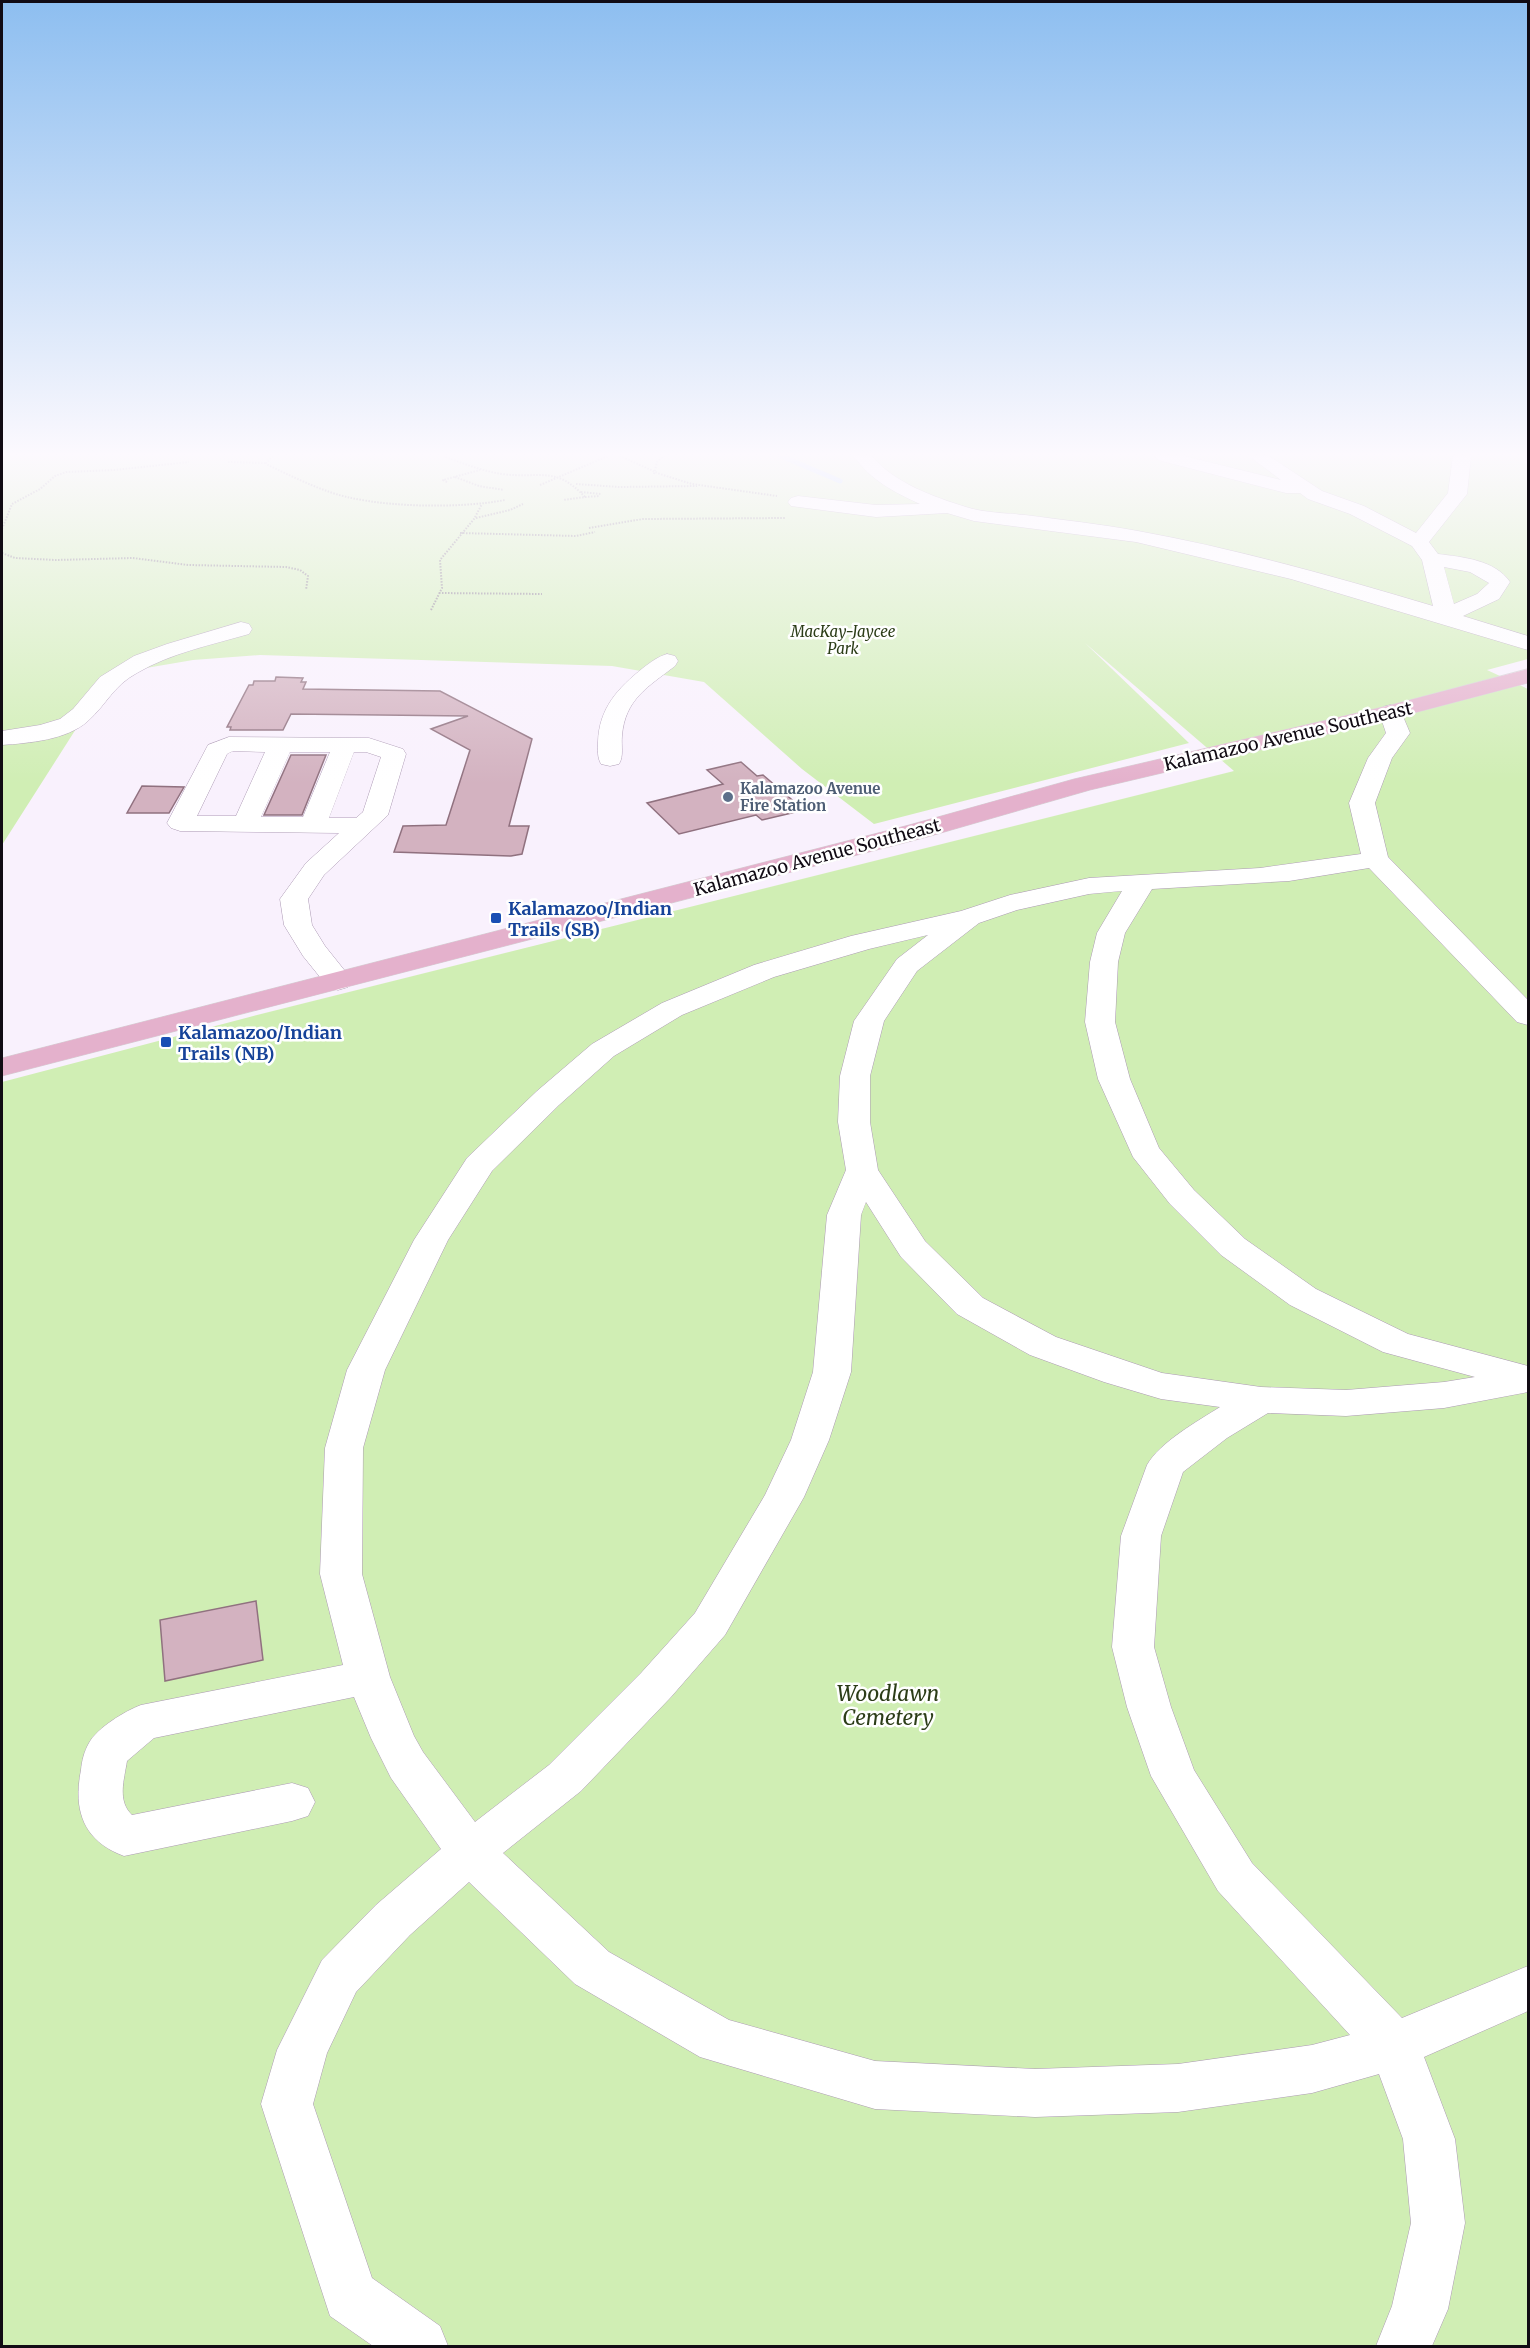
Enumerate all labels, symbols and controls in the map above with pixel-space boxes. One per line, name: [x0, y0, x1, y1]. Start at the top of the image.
park label: MacKay-Jaycee Park: [790, 622, 896, 658]
street label: Kalamazoo Avenue Southeast: [1161, 696, 1415, 776]
place label: Kalamazoo Avenue Fire Station: [740, 779, 880, 815]
marker: Kalamazoo Avenue Fire Station: [721, 790, 735, 804]
street label: Kalamazoo Avenue Southeast: [691, 813, 943, 901]
place label: Kalamazoo/Indian Trails (SB): [508, 897, 672, 941]
marker: Kalamazoo/Indian Trails (SB): [489, 911, 503, 925]
place label: Kalamazoo/Indian Trails (NB): [178, 1021, 342, 1065]
marker: Kalamazoo/Indian Trails (NB): [159, 1035, 173, 1049]
park label: Woodlawn Cemetery: [837, 1680, 939, 1731]

